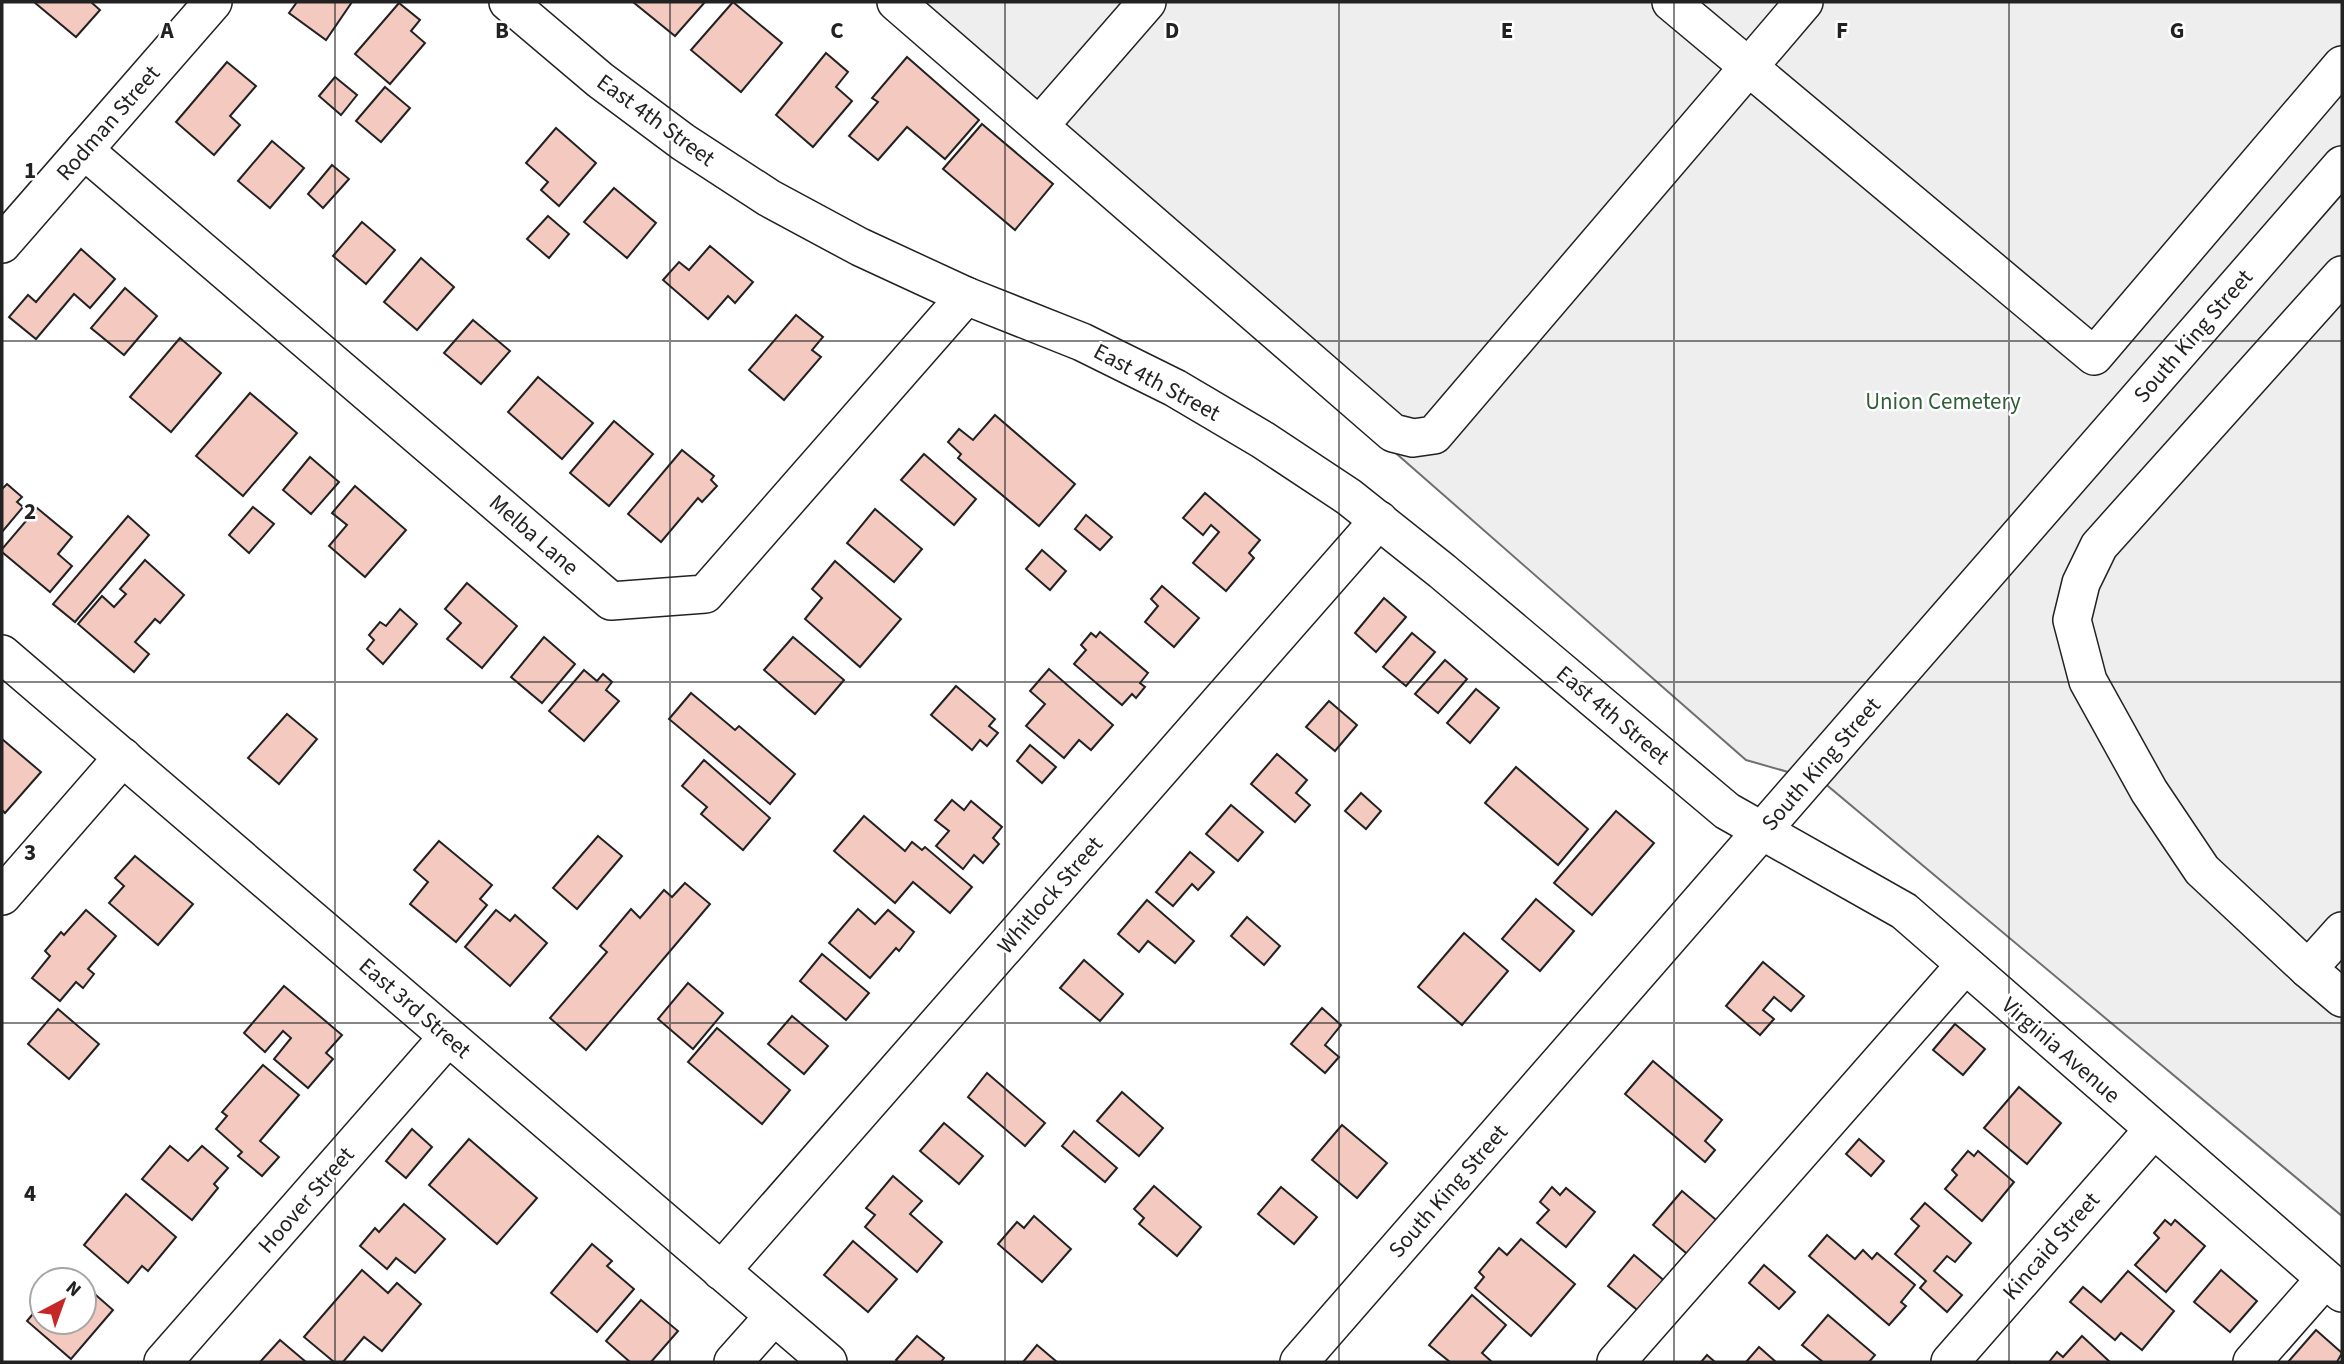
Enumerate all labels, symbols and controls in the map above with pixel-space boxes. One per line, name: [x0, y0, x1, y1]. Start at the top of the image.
text: A: [159, 14, 174, 47]
text: B: [495, 14, 509, 47]
text: C: [830, 14, 844, 47]
text: D: [1165, 14, 1179, 47]
text: E: [1501, 14, 1513, 47]
text: F: [1836, 14, 1848, 47]
text: G: [2170, 14, 2184, 47]
street label: Rodman Street: [48, 58, 168, 188]
street label: East 4th Street: [590, 66, 722, 174]
text: 1: [24, 154, 36, 187]
street label: South King Street: [2126, 262, 2261, 410]
street label: East 4th Street: [1088, 335, 1226, 429]
park label: Union Cemetery: [1865, 385, 2021, 418]
street label: Melba Lane: [482, 487, 586, 583]
text: 2: [24, 495, 36, 528]
street label: East 4th Street: [1549, 658, 1677, 773]
street label: South King Street: [1754, 690, 1889, 838]
street label: Whitlock Street: [990, 829, 1111, 961]
text: 3: [24, 836, 36, 869]
street label: East 3rd Street: [352, 950, 479, 1066]
street label: Virginia Avenue: [1994, 989, 2128, 1111]
street label: South King Street: [1381, 1117, 1516, 1265]
street label: Hoover Street: [250, 1139, 362, 1261]
text: 4: [24, 1177, 36, 1210]
street label: Kincaid Street: [1995, 1184, 2108, 1307]
north arrow: [28, 1266, 98, 1336]
text: N: [60, 1275, 87, 1304]

